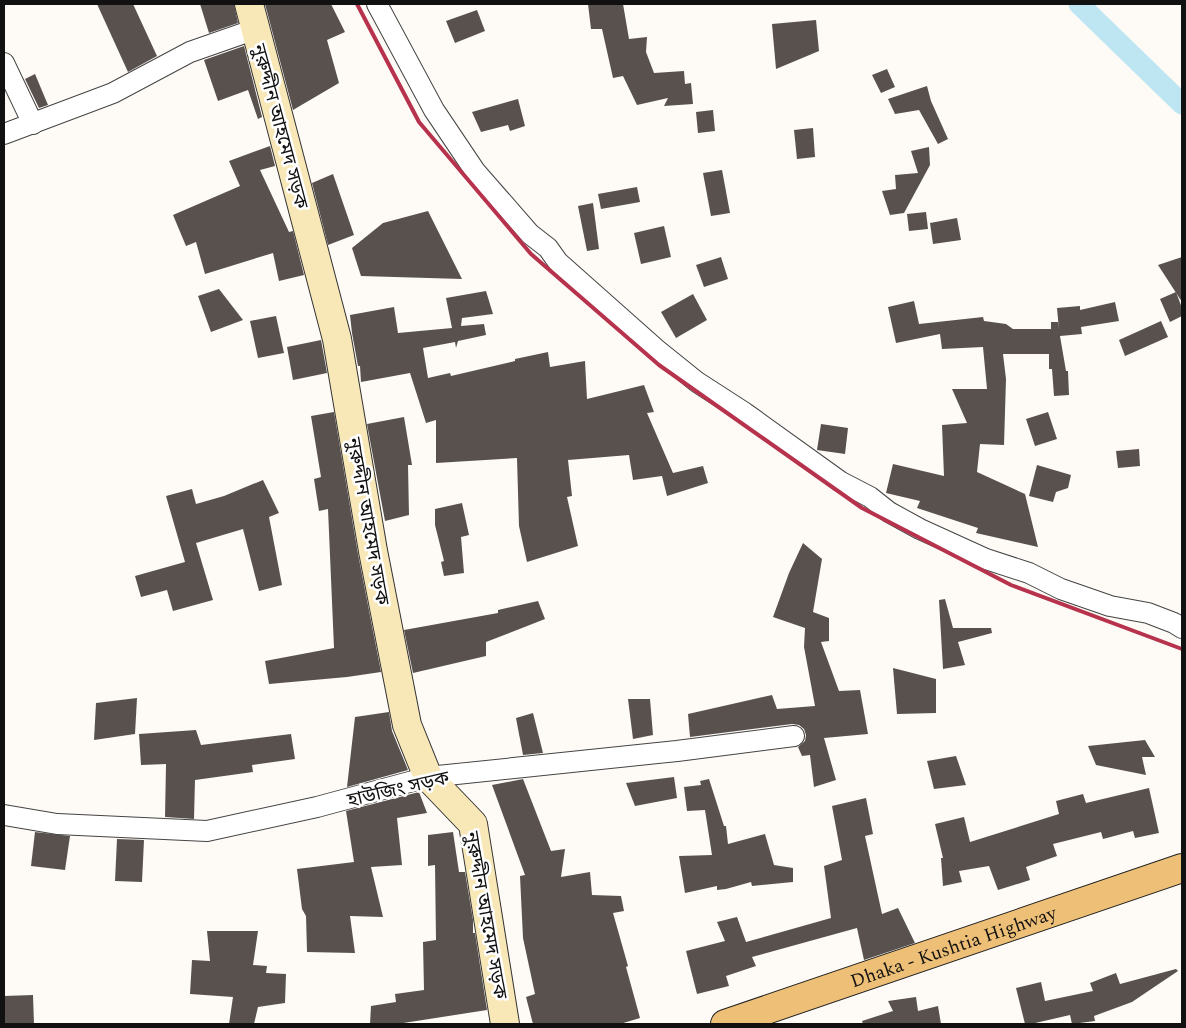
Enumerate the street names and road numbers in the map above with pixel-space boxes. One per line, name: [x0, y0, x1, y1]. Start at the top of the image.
street label: নুরুদ্দীন আহমেদ সড়ক: [243, 40, 316, 213]
street label: নুরুদ্দীন আহমেদ সড়ক: [338, 434, 397, 608]
street label: হাউজিং সড়ক: [343, 763, 453, 816]
street label: নুরুদ্দীন আহমেদ সড়ক: [456, 828, 515, 1002]
street label: Dhaka - Kushtia Highway: [847, 899, 1061, 996]

